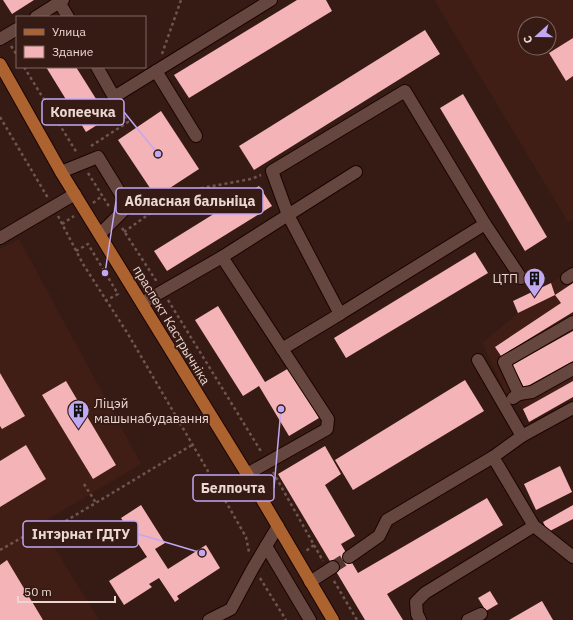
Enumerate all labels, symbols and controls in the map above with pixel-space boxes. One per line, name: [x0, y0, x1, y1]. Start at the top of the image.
legend: [16, 16, 146, 68]
north arrow: [517, 16, 557, 56]
text: Улица: [52, 24, 86, 39]
text: С: [520, 34, 535, 45]
text: Здание: [52, 44, 94, 59]
callout: Копеечка: [42, 99, 124, 125]
text: Копеечка: [50, 103, 116, 121]
callout: Абласная бальніца: [116, 188, 263, 214]
text: Абласная бальніца: [125, 192, 255, 210]
street label: праспект Кастрычніка: [129, 262, 214, 388]
building icon: ЦТП: [521, 265, 547, 298]
place label: ЦТП: [493, 270, 518, 287]
place label: Ліцэй машынабудавання: [94, 395, 209, 427]
building icon: Ліцэй машынабудавання: [66, 397, 92, 430]
callout: Белпочта: [193, 475, 274, 501]
text: Белпочта: [201, 479, 265, 497]
callout: Інтэрнат ГДТУ: [23, 521, 138, 547]
text: Інтэрнат ГДТУ: [32, 525, 130, 543]
scale bar: [18, 578, 115, 604]
text: 50 m: [24, 584, 52, 599]

